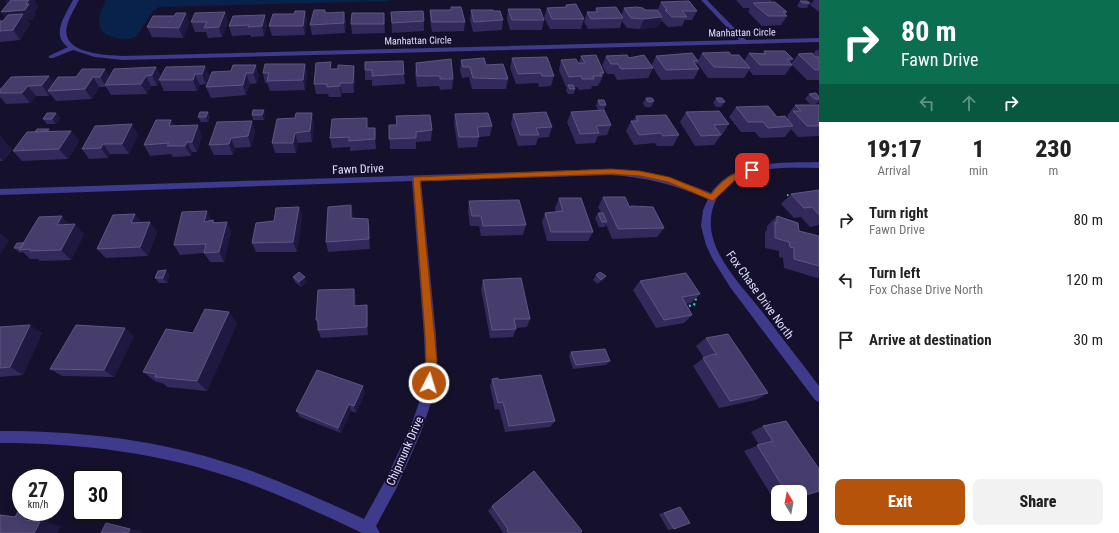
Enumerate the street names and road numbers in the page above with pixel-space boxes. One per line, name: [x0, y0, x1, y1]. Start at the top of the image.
street label: Manhattan Circle: [708, 26, 776, 39]
street label: Manhattan Circle: [384, 34, 452, 47]
street label: Fawn Drive: [332, 161, 384, 177]
street label: Fox Chase Drive North: [723, 248, 797, 342]
street label: Chipmunk Drive: [384, 414, 427, 488]

